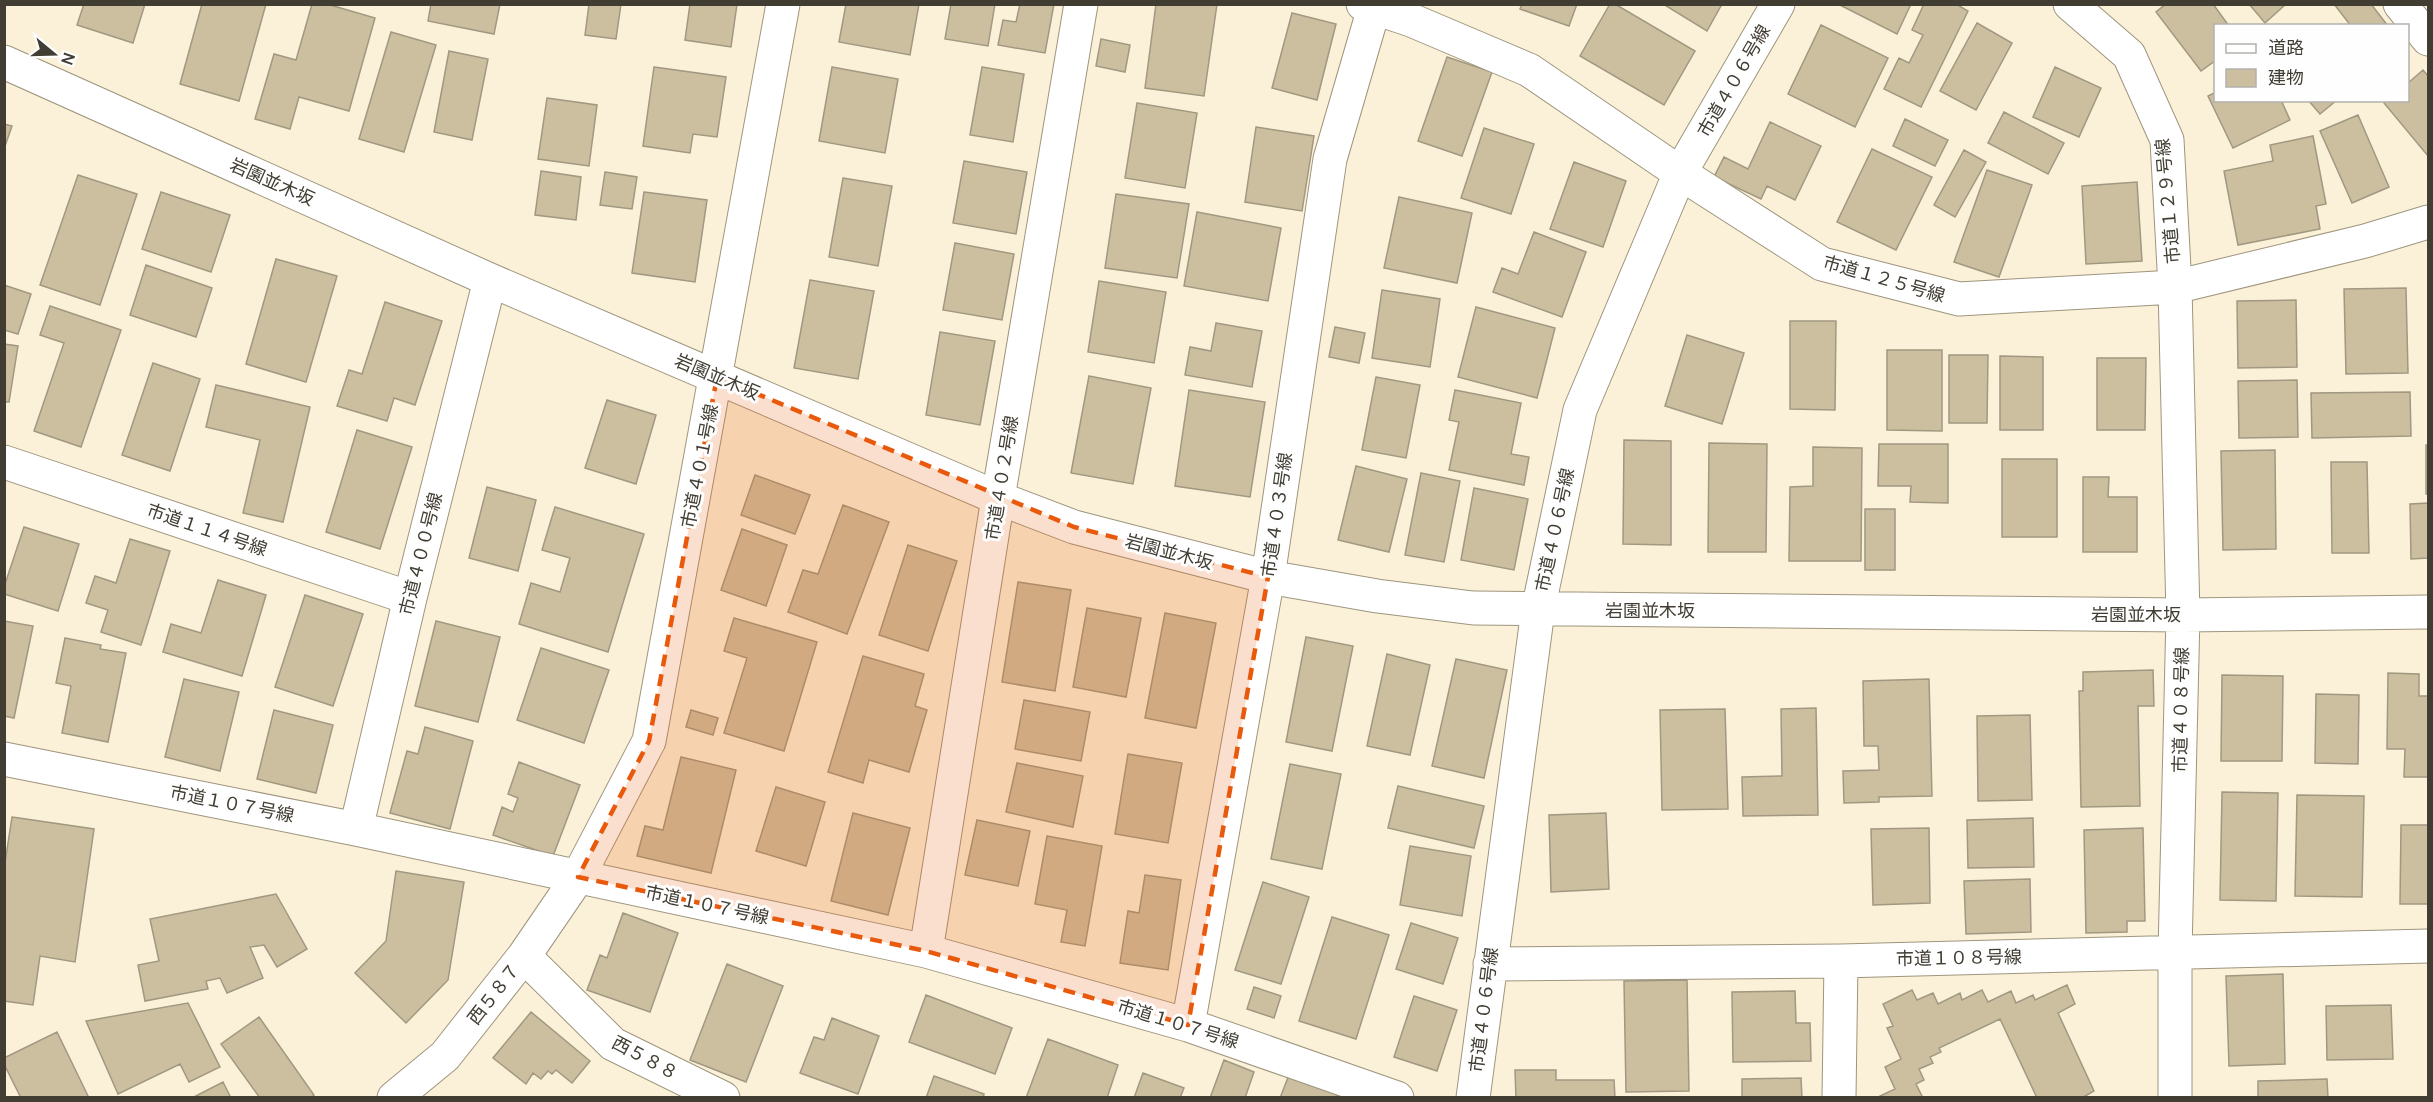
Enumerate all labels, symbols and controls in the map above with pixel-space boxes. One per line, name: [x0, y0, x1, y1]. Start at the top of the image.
street label: 市道４０６号線: [1691, 20, 1775, 141]
north arrow: [24, 24, 84, 84]
legend: [2214, 24, 2409, 102]
text: 道路: [2268, 35, 2304, 59]
text: N: [56, 50, 80, 68]
text: 建物: [2268, 65, 2304, 89]
street label: 市道１２９号線: [2150, 137, 2184, 265]
street label: 岩園並木坂: [226, 152, 318, 210]
street label: 市道１２５号線: [1820, 249, 1948, 307]
street label: 岩園並木坂: [671, 347, 764, 405]
street label: 市道４０１号線: [675, 402, 723, 530]
street label: 市道４０２号線: [979, 414, 1023, 542]
street label: 市道４０３号線: [1255, 451, 1297, 579]
street label: 市道４０６号線: [1529, 466, 1579, 594]
street label: 市道４００号線: [393, 490, 447, 618]
street label: 市道１１４号線: [144, 497, 271, 561]
street label: 岩園並木坂: [1123, 528, 1216, 574]
street label: 岩園並木坂: [1605, 598, 1695, 622]
street label: 岩園並木坂: [2091, 602, 2181, 626]
street label: 市道４０８号線: [2167, 647, 2193, 773]
street label: 市道１０７号線: [168, 779, 296, 827]
street label: 市道１０７号線: [643, 879, 771, 929]
street label: 市道１０８号線: [1896, 944, 2022, 970]
street label: 市道４０６号線: [1463, 946, 1503, 1074]
street label: 西５８７: [462, 958, 525, 1029]
street label: 市道１０７号線: [1115, 993, 1242, 1053]
street label: 西５８８: [608, 1030, 683, 1085]

